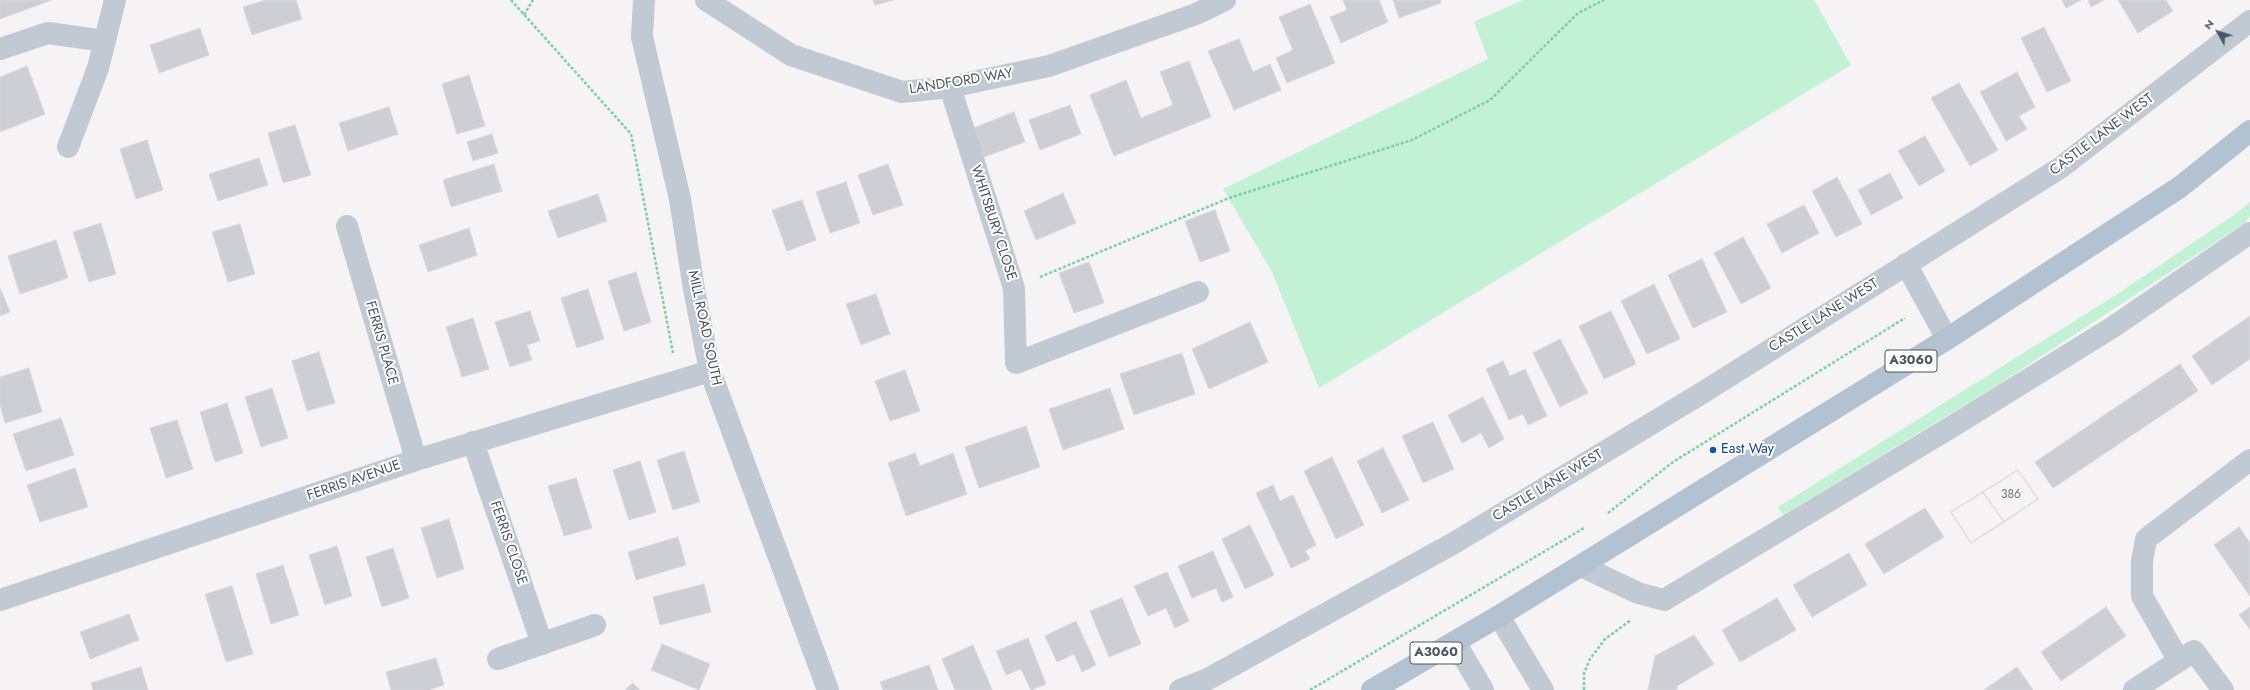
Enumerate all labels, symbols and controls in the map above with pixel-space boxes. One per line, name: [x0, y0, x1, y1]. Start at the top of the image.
north arrow: [2198, 12, 2238, 52]
text: N: [2200, 16, 2218, 33]
street label: LANDFORD WAY: [908, 66, 1014, 98]
street label: CASTLE LANE WEST: [2047, 91, 2157, 179]
street label: WHITSBURY CLOSE: [966, 163, 1020, 283]
street label: MILL ROAD SOUTH: [684, 269, 724, 387]
street label: CASTLE LANE WEST: [1766, 276, 1882, 356]
street label: FERRIS PLACE: [361, 299, 401, 387]
road number: A3060: [1885, 350, 1937, 372]
place label: East Way: [1721, 442, 1774, 458]
marker: East Way: [1708, 445, 1718, 455]
street label: CASTLE LANE WEST: [1490, 446, 1606, 526]
street label: FERRIS AVENUE: [305, 457, 403, 505]
house number: 386: [2001, 488, 2021, 502]
street label: FERRIS CLOSE: [486, 499, 530, 587]
road number: A3060: [1410, 642, 1462, 664]

